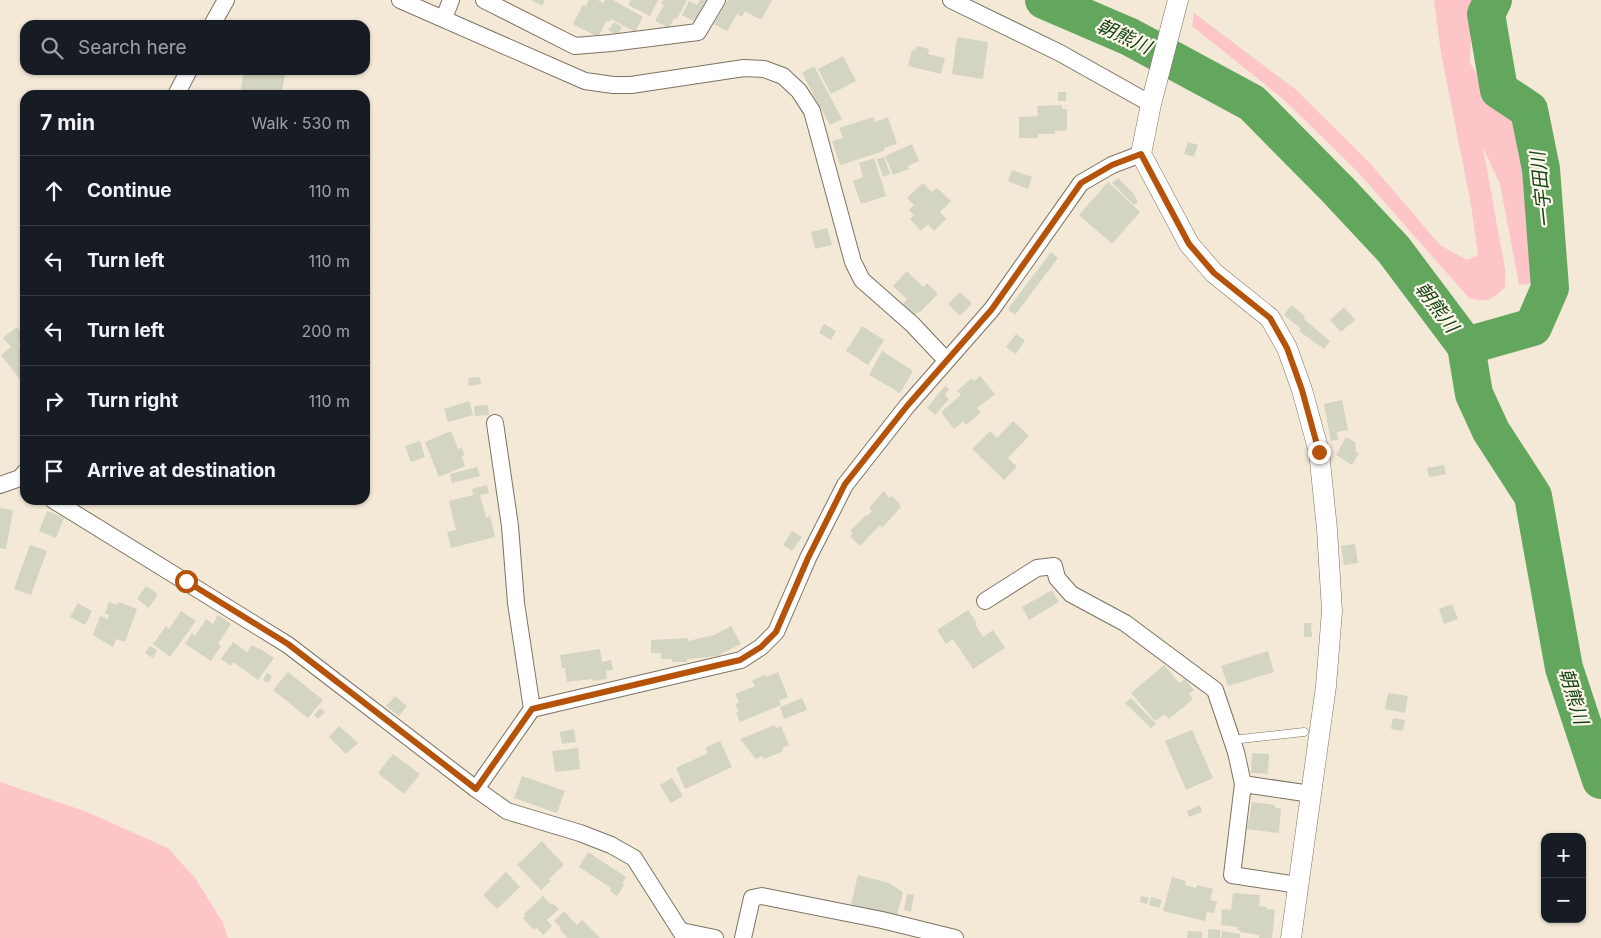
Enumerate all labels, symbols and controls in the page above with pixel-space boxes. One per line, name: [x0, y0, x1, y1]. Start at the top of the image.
water label: 朝熊川: [1093, 14, 1156, 60]
search box: [20, 20, 370, 75]
icon: search: [38, 34, 66, 62]
text: Search here: [78, 36, 187, 59]
text: 7 min: [40, 110, 95, 135]
text: Walk · 530 m: [252, 113, 350, 133]
water label: 一宇田川: [1526, 149, 1557, 229]
icon: ahead: [40, 177, 68, 205]
text: Continue: [87, 179, 172, 202]
text: 110 m: [308, 181, 350, 201]
icon: left: [40, 247, 68, 275]
text: Turn left: [87, 249, 165, 272]
text: 110 m: [308, 251, 350, 271]
water label: 朝熊川: [1410, 278, 1464, 339]
icon: left: [40, 317, 68, 345]
text: Turn left: [87, 319, 165, 342]
text: 200 m: [302, 321, 350, 341]
icon: right: [40, 387, 68, 415]
text: Turn right: [87, 389, 178, 412]
text: 110 m: [308, 391, 350, 411]
route end: [1308, 441, 1331, 464]
icon: arrive: [40, 457, 68, 485]
text: Arrive at destination: [87, 459, 276, 482]
route start: [175, 570, 198, 593]
water label: 朝熊川: [1554, 666, 1593, 729]
map controls: [1541, 833, 1586, 923]
button: +: [1541, 833, 1586, 878]
button: −: [1541, 878, 1586, 923]

